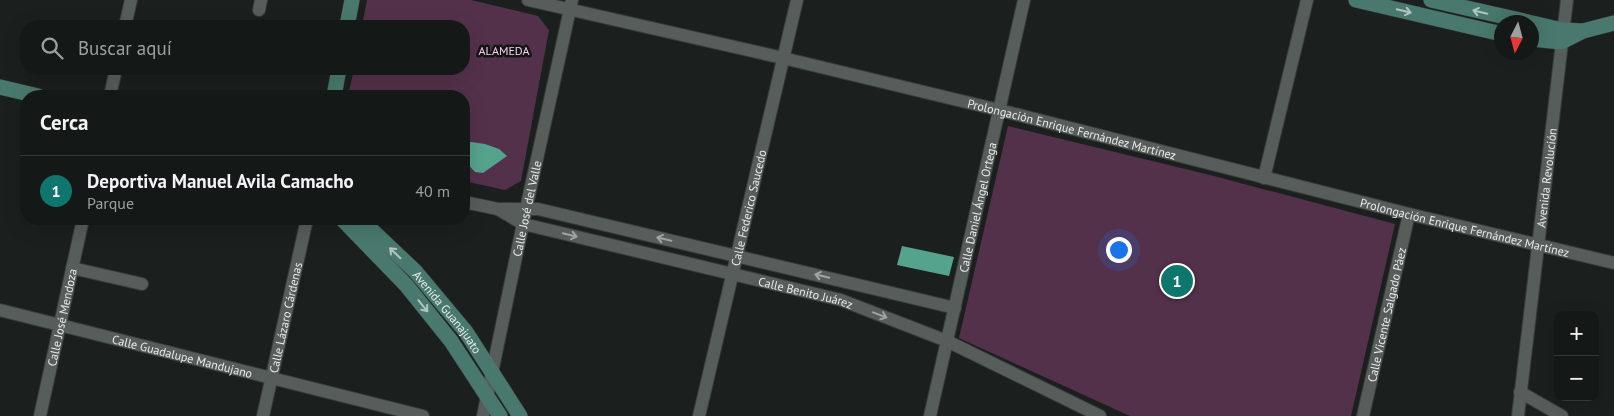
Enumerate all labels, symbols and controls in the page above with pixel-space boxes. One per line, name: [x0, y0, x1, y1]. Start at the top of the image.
one-way arrow: [1395, 7, 1411, 16]
one-way arrow: [1473, 7, 1489, 16]
north arrow: [1494, 15, 1539, 60]
search box: [20, 20, 470, 75]
icon: search: [38, 34, 66, 62]
text: Buscar aquí: [78, 36, 172, 60]
park label: ALAMEDA: [479, 43, 529, 58]
street label: Prolongación Enrique Fernández Martínez: [966, 95, 1178, 162]
text: Cerca: [40, 109, 89, 136]
street label: Avenida Revolución: [1533, 127, 1559, 228]
street label: Calle Daniel Ángel Ortega: [955, 141, 999, 274]
street label: Calle Federico Saucedo: [727, 148, 769, 267]
street label: Calle José del Valle: [509, 159, 544, 258]
text: Deportiva Manuel Avila Camacho: [87, 169, 354, 193]
text: 1: [51, 181, 61, 201]
text: 40 m: [415, 181, 450, 201]
text: Parque: [87, 193, 134, 213]
street label: Prolongación Enrique Fernández Martínez: [1359, 194, 1571, 260]
one-way arrow: [562, 231, 578, 240]
one-way arrow: [657, 234, 673, 243]
your location: [1106, 237, 1132, 263]
street label: Calle Vicente Salgado Páez: [1363, 246, 1409, 383]
one-way arrow: [389, 247, 402, 259]
street label: Calle Lázaro Cárdenas: [265, 261, 305, 374]
pin: 1: [1161, 262, 1193, 300]
street label: Calle José Mendoza: [44, 267, 79, 368]
street label: Avenida Guanajuato: [410, 267, 485, 356]
one-way arrow: [815, 271, 831, 280]
street label: Calle Benito Juárez: [757, 273, 855, 311]
one-way arrow: [417, 299, 428, 312]
one-way arrow: [872, 311, 887, 320]
map controls: [1554, 311, 1599, 401]
button: +: [1554, 311, 1599, 356]
street label: Calle Guadalupe Mandujano: [111, 331, 254, 380]
button: −: [1554, 356, 1599, 401]

